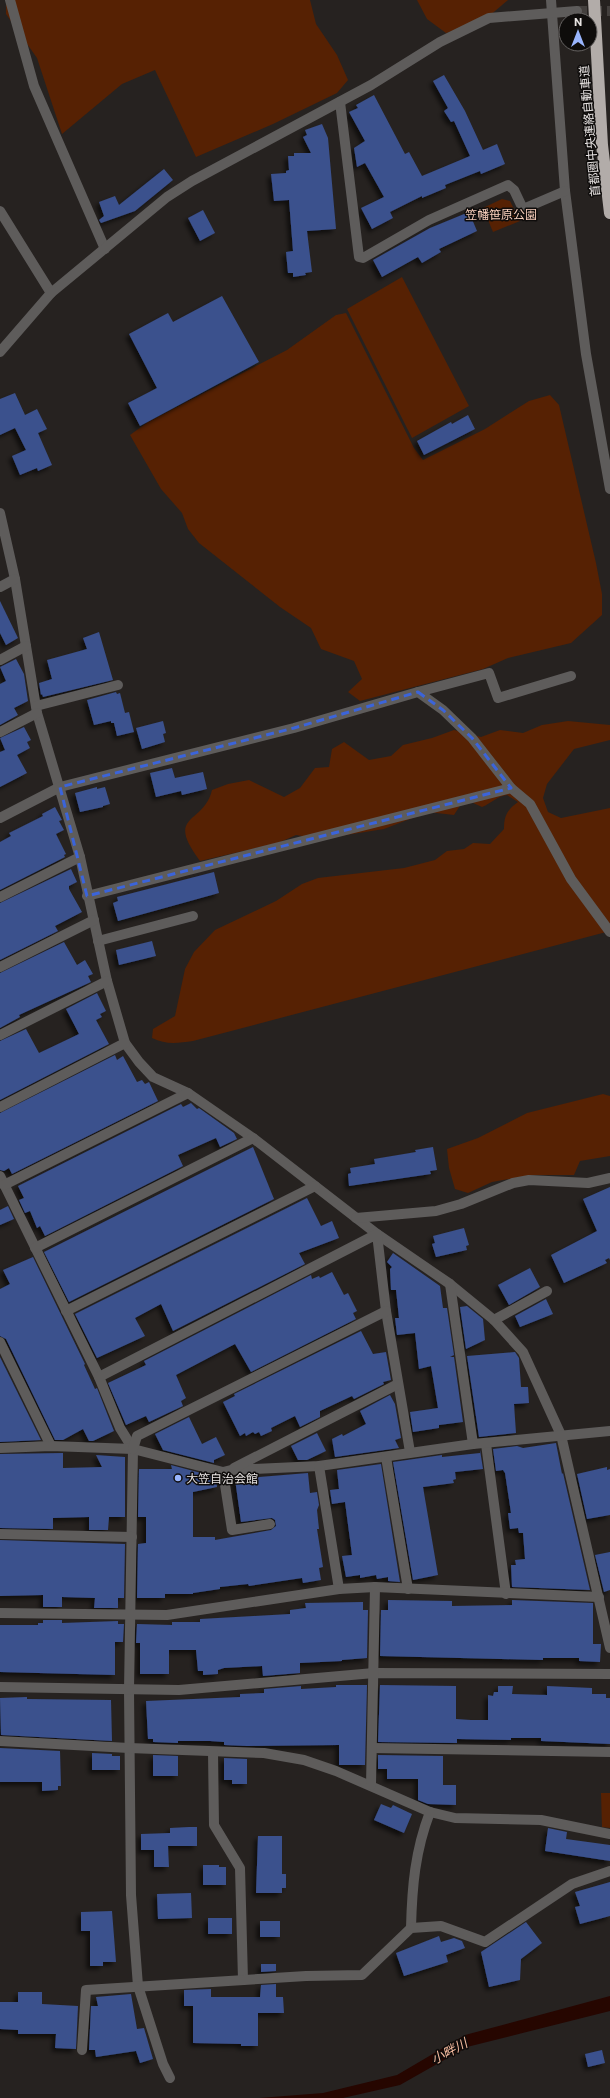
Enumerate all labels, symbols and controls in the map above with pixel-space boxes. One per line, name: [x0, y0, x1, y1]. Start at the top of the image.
north arrow: [558, 12, 598, 52]
text: N: [574, 15, 582, 28]
street label: 首都圏中央連絡自動車道: [576, 65, 602, 197]
park label: 笠幡笹原公園: [465, 207, 537, 221]
place label: 大笠自治会館: [186, 1471, 258, 1485]
marker: 大笠自治会館: [173, 1473, 183, 1483]
water label: 小畔川: [428, 2034, 472, 2067]

